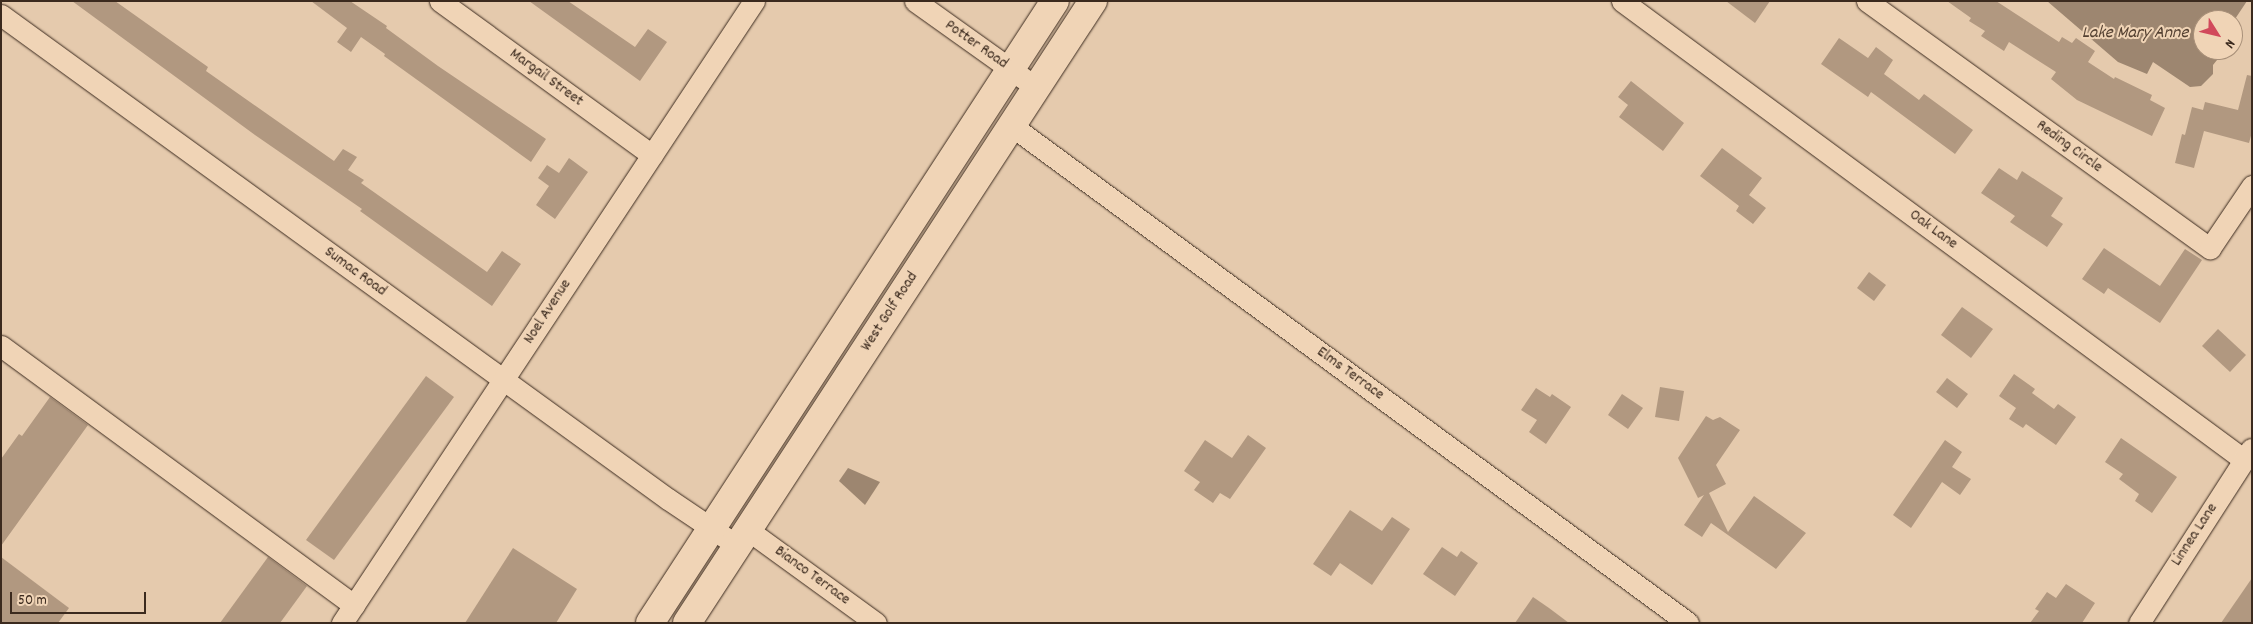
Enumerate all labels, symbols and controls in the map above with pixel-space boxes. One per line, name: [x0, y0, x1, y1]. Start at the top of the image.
north arrow: [2193, 10, 2243, 60]
street label: Potter Road: [941, 16, 1011, 74]
water label: Lake Mary Anne: [2082, 23, 2188, 45]
text: N: [2219, 35, 2239, 52]
street label: Margail Street: [505, 45, 587, 111]
street label: Reding Circle: [2032, 116, 2106, 178]
street label: Oak Lane: [1905, 206, 1961, 254]
street label: Sumac Road: [320, 243, 390, 301]
street label: West Golf Road: [857, 269, 923, 355]
street label: Noel Avenue: [520, 276, 576, 348]
street label: Elms Terrace: [1313, 343, 1387, 405]
street label: Linnea Lane: [2168, 500, 2222, 570]
street label: Bianco Terrace: [770, 542, 854, 610]
scale bar: [12, 582, 149, 614]
text: 50 m: [18, 590, 47, 612]

